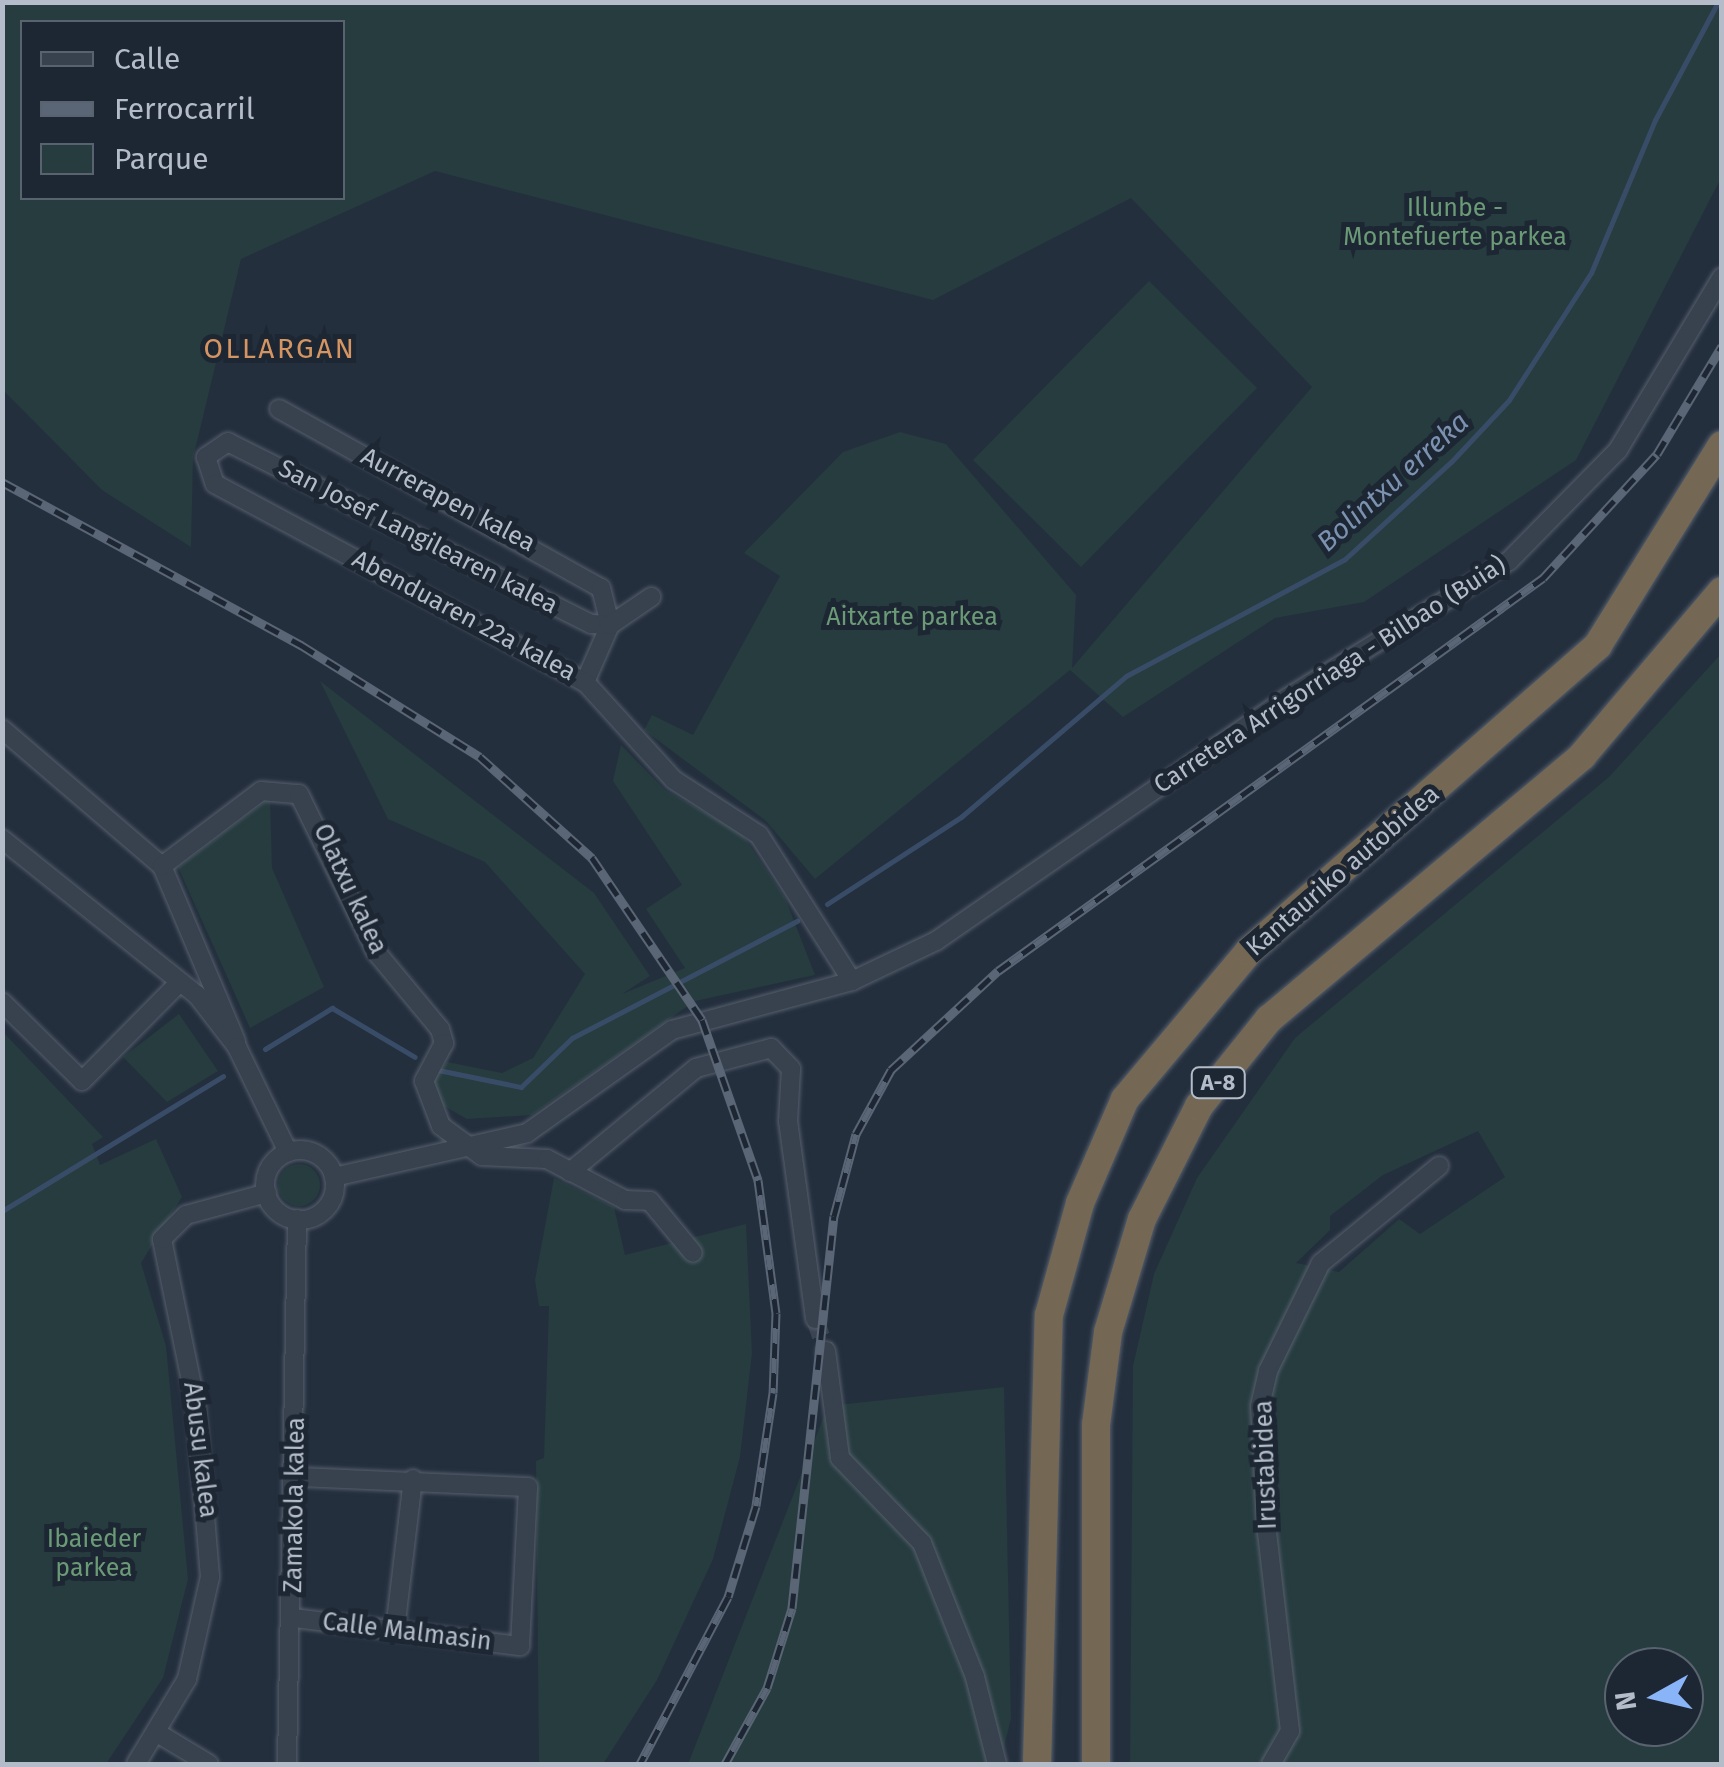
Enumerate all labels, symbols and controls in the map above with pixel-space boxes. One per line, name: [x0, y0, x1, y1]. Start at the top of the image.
legend: [20, 20, 345, 200]
text: Calle: [114, 41, 180, 77]
text: Ferrocarril: [114, 91, 255, 127]
text: Parque: [114, 141, 209, 177]
park label: Illunbe - Montefuerte parkea: [1343, 194, 1567, 253]
district label: OLLARGAN: [204, 332, 356, 366]
water label: Bolintxu erreka: [1310, 405, 1476, 559]
street label: Aurrerapen kalea: [356, 441, 540, 559]
street label: San Josef Langilearen kalea: [273, 453, 563, 621]
street label: Abenduaren 22a kalea: [347, 544, 581, 688]
street label: Carretera Arrigorriaga - Bilbao (Buia): [1148, 550, 1512, 800]
park label: Aitxarte parkea: [826, 602, 998, 632]
street label: Kantauriko autobidea: [1241, 779, 1445, 963]
street label: Olatxu kalea: [307, 819, 393, 959]
road number: A-8: [1190, 1066, 1246, 1100]
street label: Abusu kalea: [177, 1380, 223, 1520]
street label: Irustabidea: [1249, 1400, 1283, 1530]
street label: Zamakola kalea: [278, 1417, 312, 1593]
park label: Ibaieder parkea: [47, 1525, 141, 1584]
street label: Calle Malmasin: [321, 1607, 493, 1657]
north arrow: [1604, 1647, 1704, 1747]
text: N: [1608, 1689, 1643, 1712]

